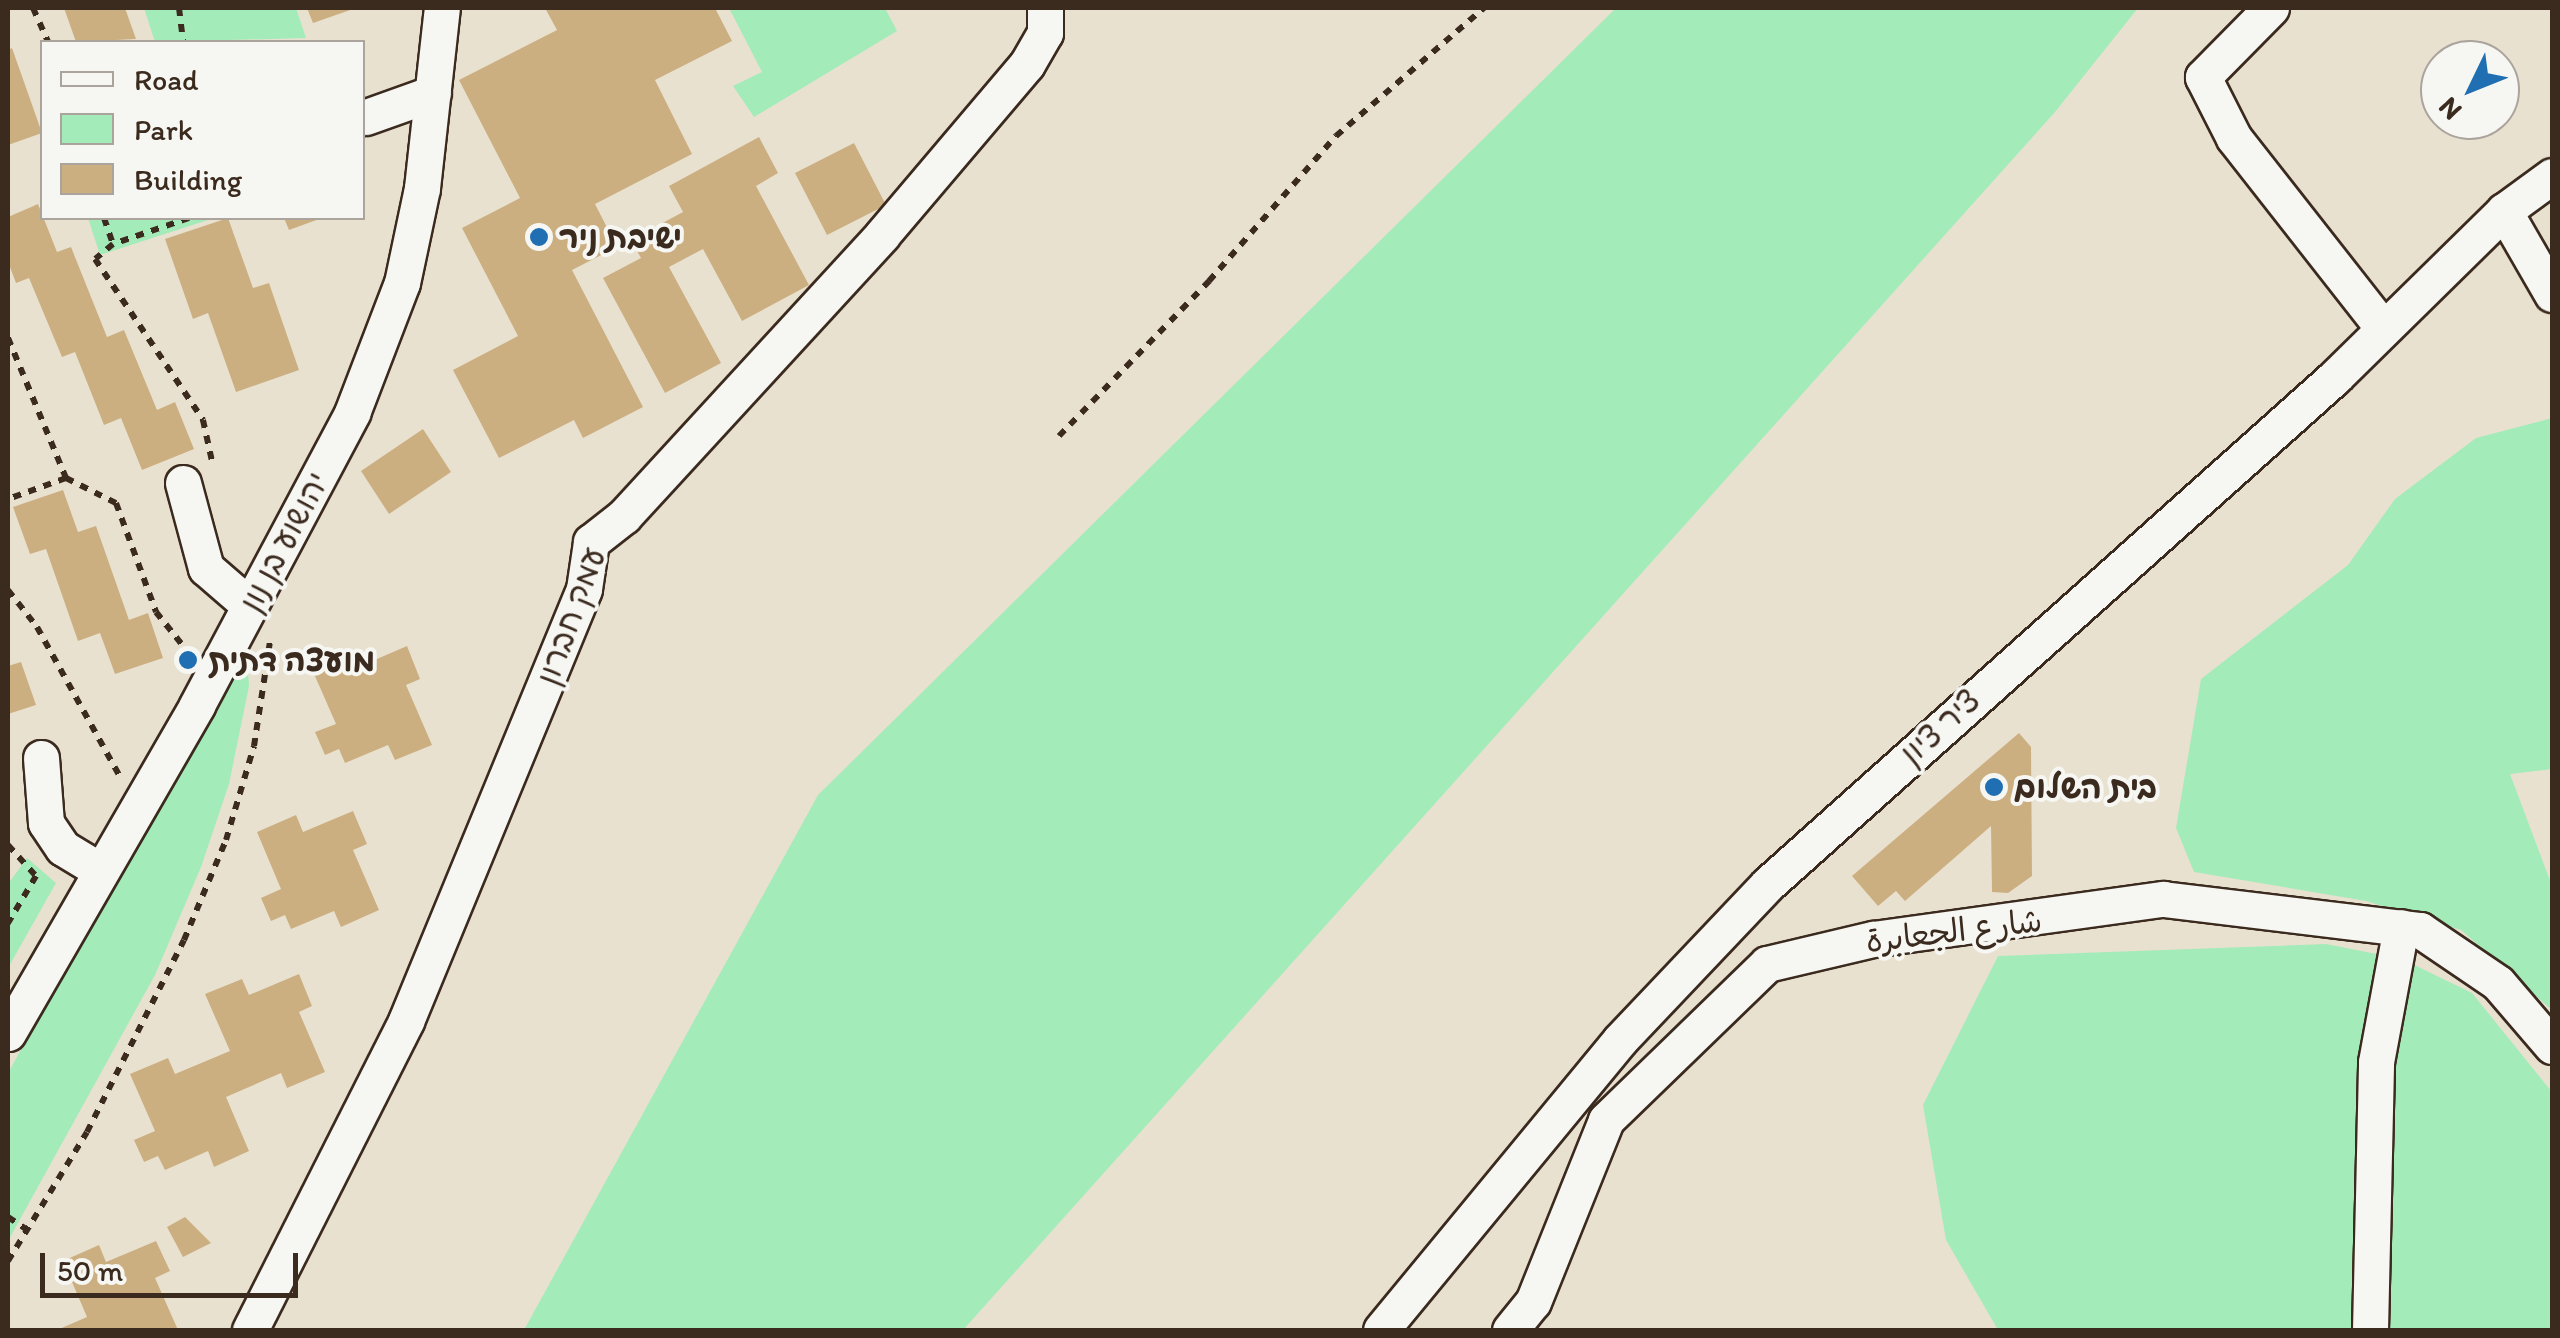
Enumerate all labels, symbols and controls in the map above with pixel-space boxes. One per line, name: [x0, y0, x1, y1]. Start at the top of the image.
legend: [40, 40, 365, 220]
north arrow: [2420, 40, 2520, 140]
text: Road: [134, 61, 199, 98]
text: N: [2431, 91, 2468, 128]
text: Park: [134, 111, 193, 148]
text: Building: [134, 161, 242, 198]
place label: ישיבת ניר: [559, 218, 682, 256]
marker: ישיבת ניר: [528, 226, 550, 248]
street label: יהושוע בן נון: [231, 466, 337, 618]
street label: עמק חברון: [528, 542, 614, 690]
place label: מועצה דתית: [208, 641, 375, 679]
marker: מועצה דתית: [177, 649, 199, 671]
street label: ציר ציון: [1892, 681, 1988, 773]
place label: בית השלום: [2014, 768, 2157, 806]
marker: בית השלום: [1983, 776, 2005, 798]
street label: شارع الجعابرة: [1864, 901, 2044, 961]
scale bar: [45, 1233, 302, 1295]
text: 50 m: [57, 1252, 123, 1289]

